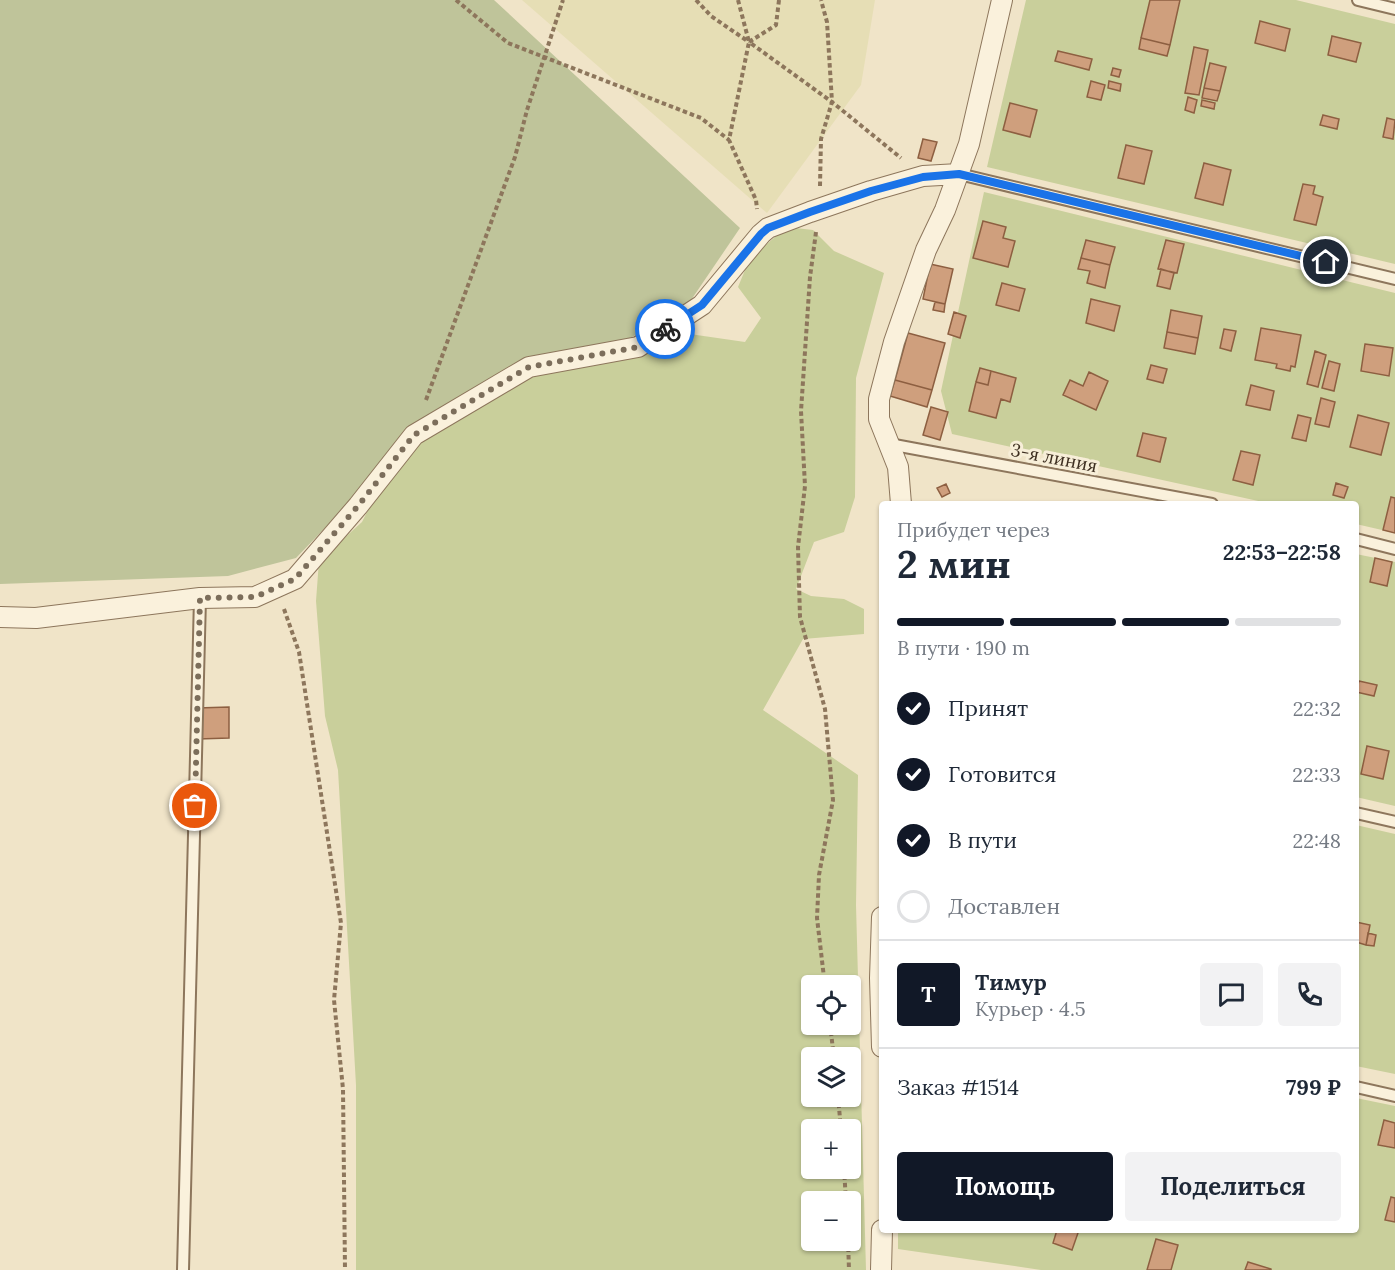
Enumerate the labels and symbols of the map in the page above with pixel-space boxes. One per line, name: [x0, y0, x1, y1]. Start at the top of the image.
pin: [1300, 236, 1351, 287]
courier: [635, 299, 695, 359]
street label: 3-я линия: [1009, 438, 1099, 477]
pin: [169, 780, 220, 831]

